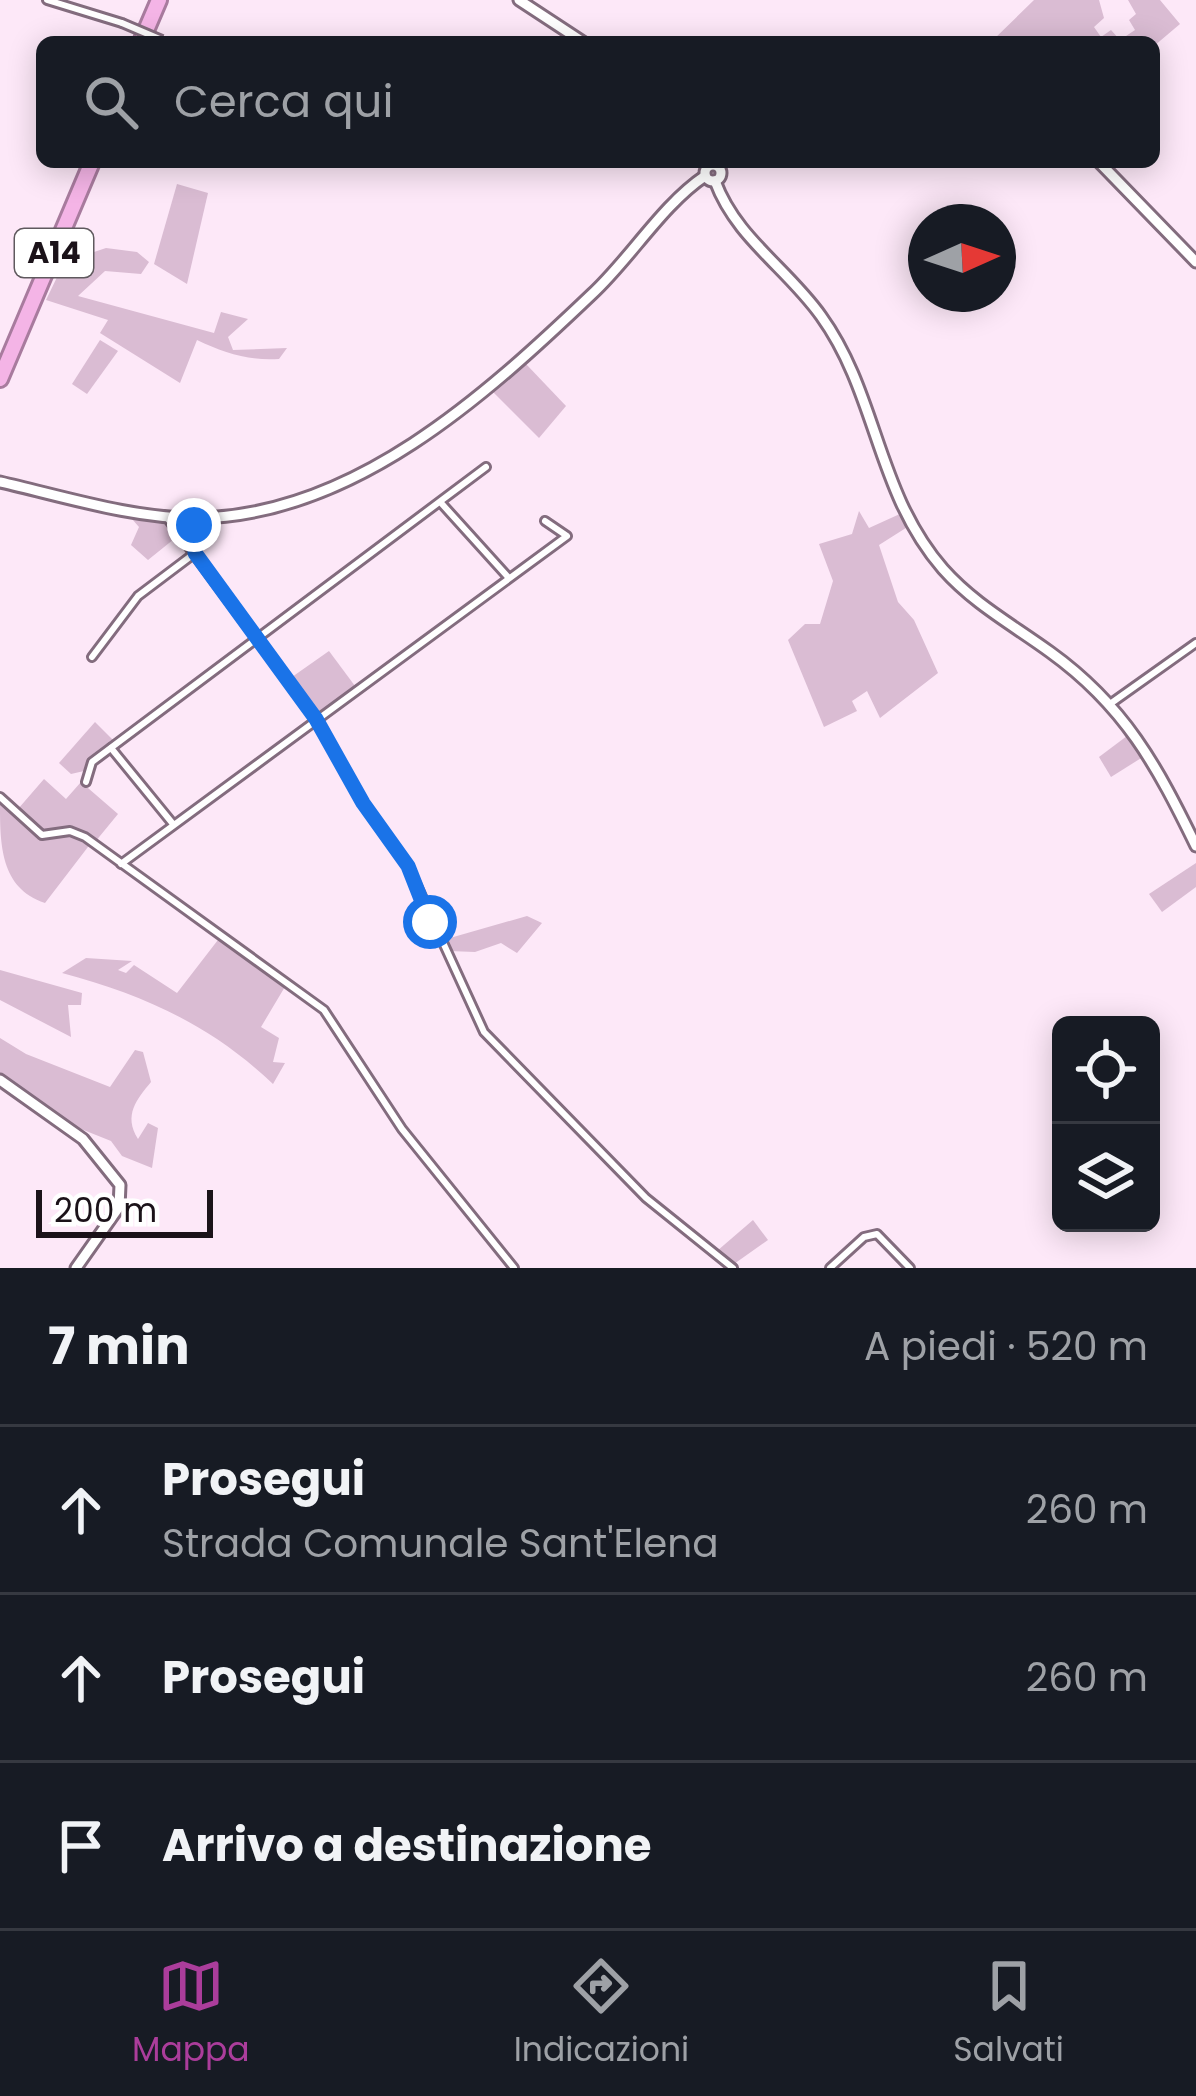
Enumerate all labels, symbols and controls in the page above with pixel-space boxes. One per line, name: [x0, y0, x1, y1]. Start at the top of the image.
search box: [36, 36, 1160, 168]
icon: search: [78, 69, 144, 135]
text: Cerca qui: [174, 70, 393, 133]
north arrow: [908, 204, 1016, 312]
road number: A14: [15, 229, 93, 277]
route end: [167, 498, 221, 552]
route start: [403, 895, 457, 949]
map controls: [1052, 1016, 1160, 1232]
button: locate: [1052, 1016, 1160, 1124]
button: layers: [1052, 1124, 1160, 1232]
scale bar: [36, 1184, 213, 1237]
text: 200 m: [54, 1187, 157, 1234]
text: 7 min: [48, 1310, 190, 1382]
text: A piedi · 520 m: [864, 1319, 1148, 1374]
text: Prosegui: [162, 1448, 365, 1511]
icon: ahead: [48, 1477, 114, 1543]
text: 260 m: [1026, 1482, 1148, 1537]
text: Strada Comunale Sant'Elena: [162, 1516, 719, 1571]
icon: ahead: [48, 1645, 114, 1711]
text: Prosegui: [162, 1646, 365, 1709]
text: 260 m: [1026, 1650, 1148, 1705]
icon: arrive: [48, 1813, 114, 1879]
text: Arrivo a destinazione: [162, 1814, 652, 1877]
tab: Mappa: [132, 1953, 250, 2075]
tab: Indicazioni: [514, 1953, 689, 2075]
tab: Salvati: [953, 1953, 1064, 2075]

